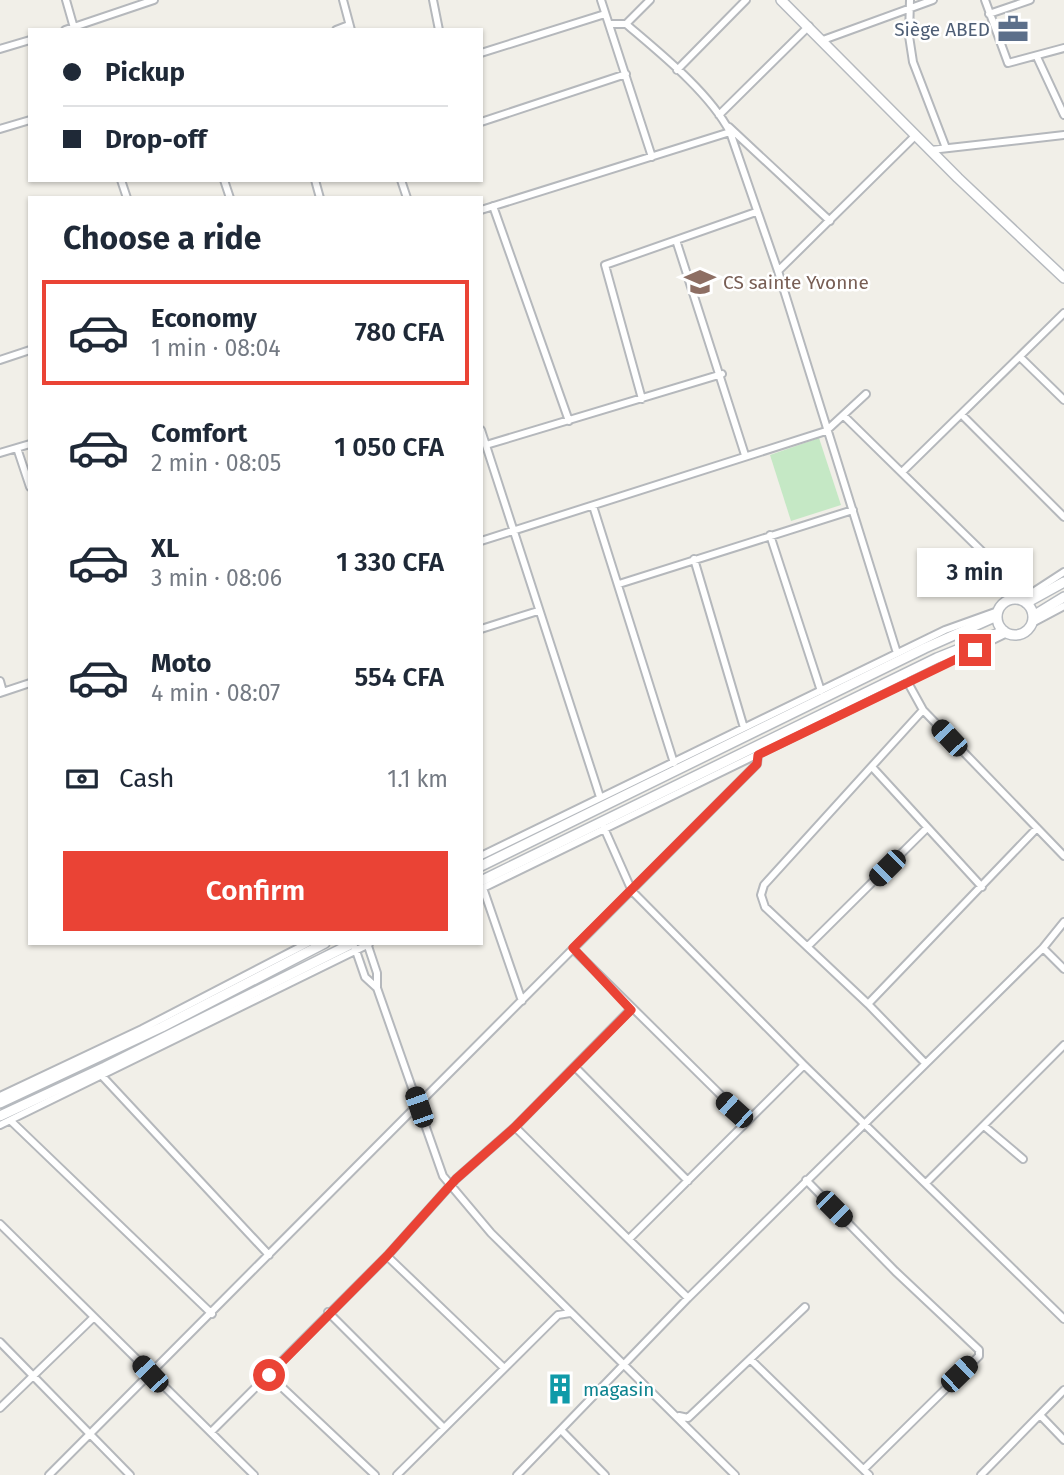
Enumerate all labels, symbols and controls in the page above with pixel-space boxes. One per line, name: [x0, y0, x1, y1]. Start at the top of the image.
office icon: Siège ABED: [996, 12, 1030, 46]
place label: Siège ABED: [894, 18, 990, 41]
text: Pickup: [105, 57, 185, 88]
text: Drop-off: [105, 124, 207, 155]
text: Choose a ride: [63, 219, 261, 257]
school or university icon: CS sainte Yvonne: [683, 265, 717, 299]
place label: CS sainte Yvonne: [723, 271, 869, 294]
icon: car: [67, 301, 130, 364]
text: Economy: [151, 303, 257, 334]
text: 780 CFA: [355, 317, 444, 348]
text: 1 min · 08:04: [151, 334, 281, 362]
icon: car: [67, 416, 130, 479]
text: Comfort: [151, 418, 247, 449]
text: 1 050 CFA: [334, 432, 444, 463]
text: 2 min · 08:05: [151, 449, 281, 477]
icon: car: [67, 531, 130, 594]
text: XL: [151, 533, 179, 564]
text: 1 330 CFA: [336, 547, 444, 578]
callout: 3 min: [917, 548, 1033, 598]
text: 3 min: [947, 558, 1003, 586]
text: 3 min · 08:06: [151, 564, 282, 592]
route end: [959, 634, 991, 666]
icon: car: [67, 646, 130, 709]
text: Moto: [151, 648, 211, 679]
text: 554 CFA: [354, 662, 444, 693]
text: 4 min · 08:07: [151, 679, 280, 707]
car: [927, 715, 972, 761]
icon: cash: [63, 760, 101, 798]
text: Cash: [119, 763, 175, 794]
text: 1.1 km: [387, 765, 448, 793]
car: [865, 846, 910, 890]
button: Confirm: [63, 851, 448, 931]
car: [403, 1084, 436, 1130]
car: [712, 1088, 757, 1132]
car: [812, 1187, 857, 1231]
car: [128, 1351, 173, 1397]
car: [937, 1352, 982, 1396]
route start: [253, 1359, 285, 1391]
building icon: magasin: [543, 1372, 577, 1406]
place label: magasin: [583, 1378, 654, 1401]

